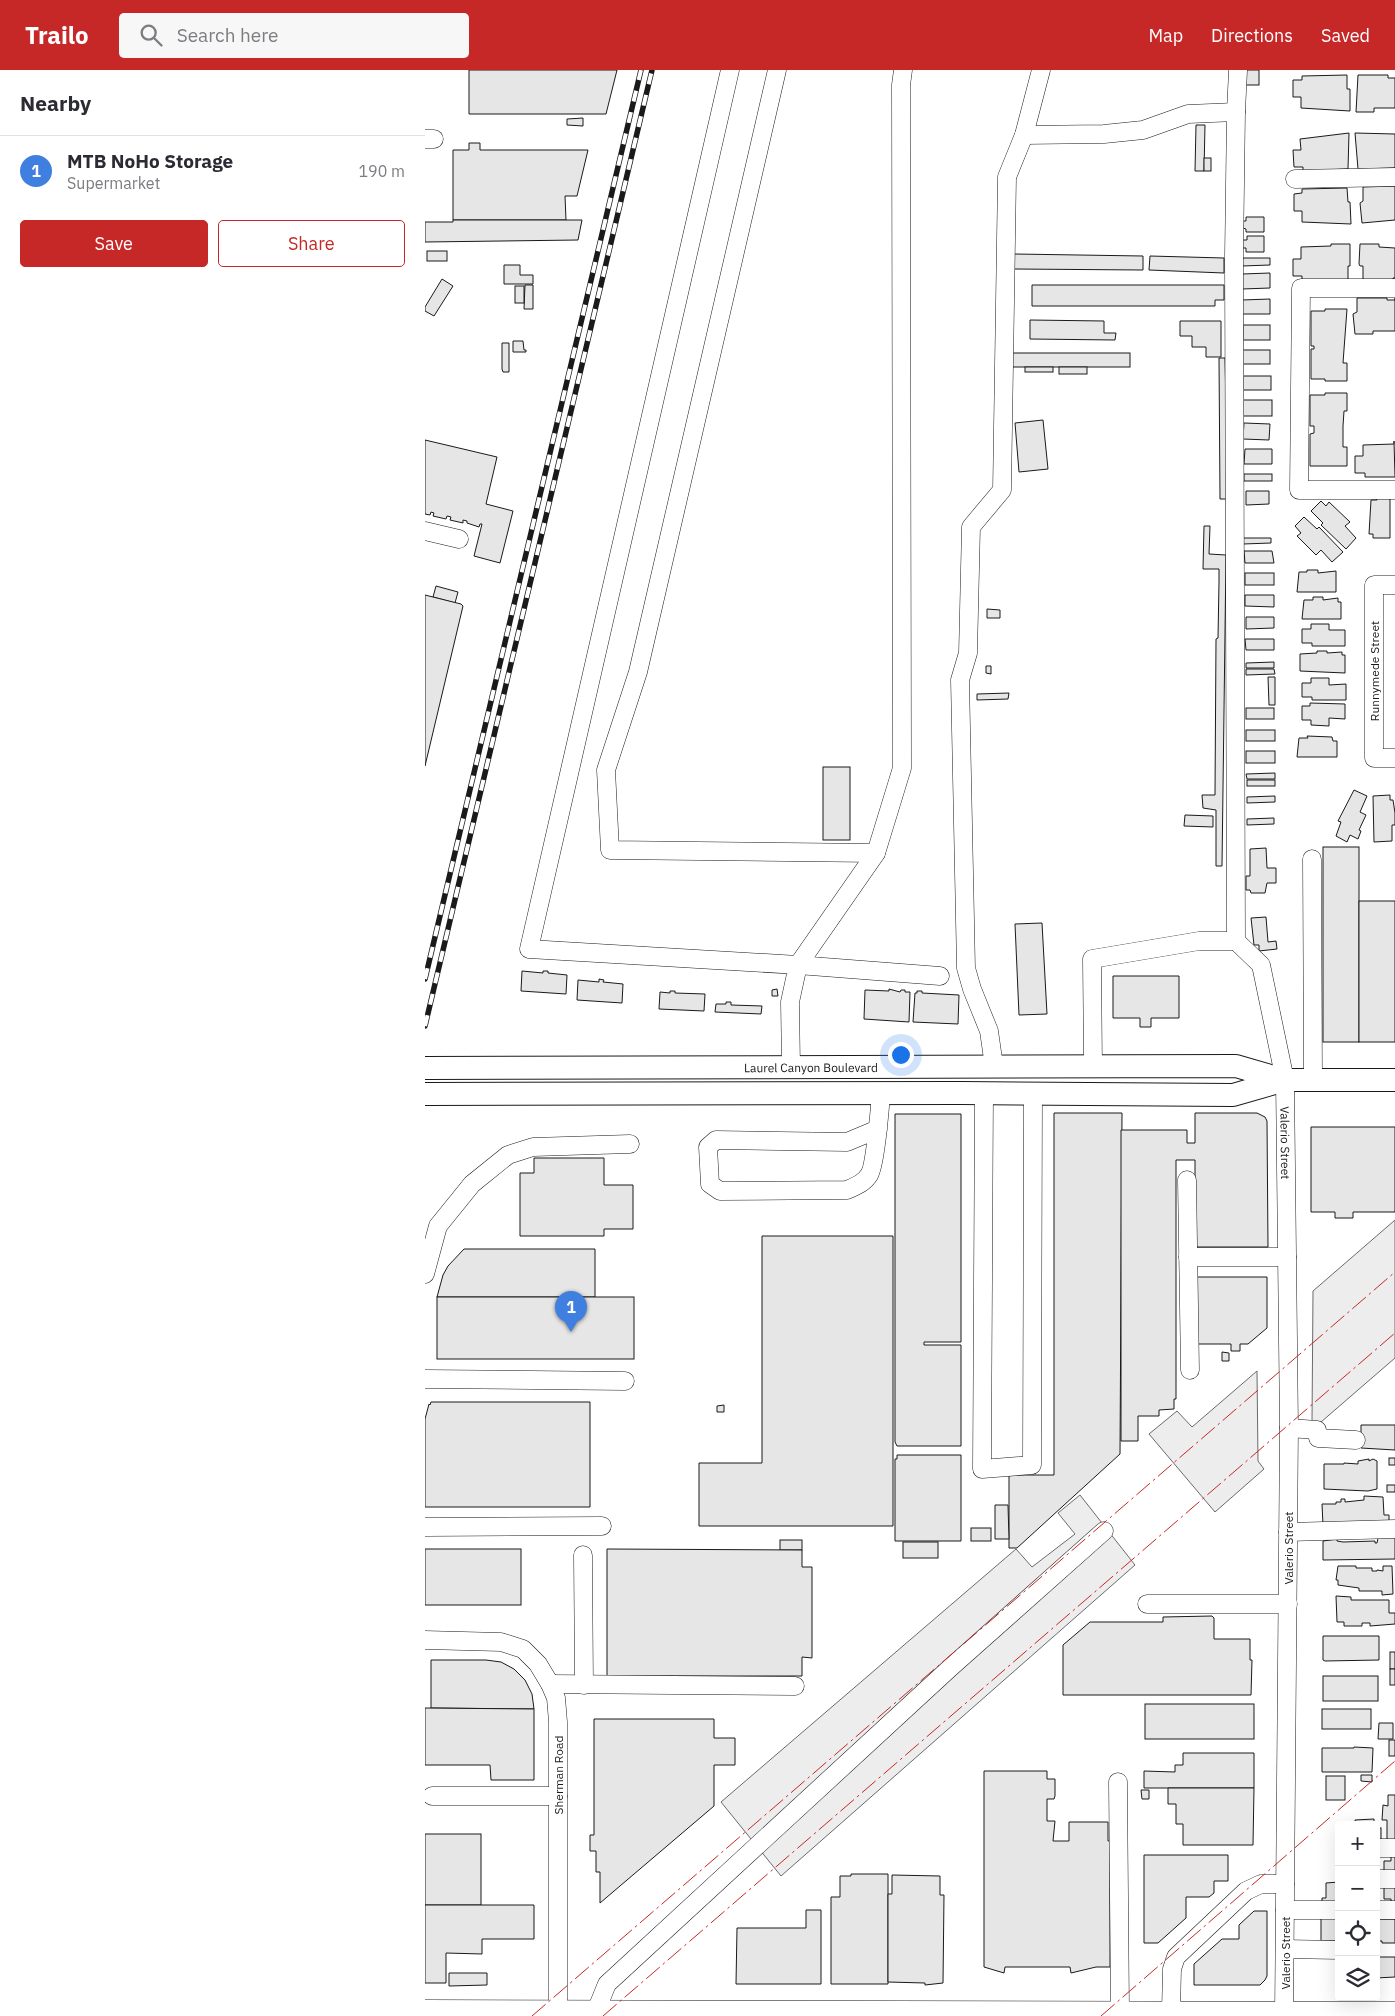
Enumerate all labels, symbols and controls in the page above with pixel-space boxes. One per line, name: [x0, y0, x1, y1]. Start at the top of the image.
search box: [119, 13, 469, 58]
text: Trailo: [25, 19, 89, 51]
icon: search: [137, 21, 165, 49]
text: Search here: [177, 23, 278, 47]
text: Map: [1148, 24, 1183, 47]
text: Directions: [1211, 24, 1293, 47]
text: Saved: [1321, 24, 1370, 47]
text: Nearby: [20, 89, 91, 117]
text: MTB NoHo Storage: [67, 149, 233, 173]
text: 1: [31, 161, 41, 181]
text: 190 m: [358, 161, 405, 181]
text: Supermarket: [67, 173, 160, 193]
button: Save: [20, 220, 208, 267]
button: Share: [218, 220, 405, 267]
street label: Runnymede Street: [1367, 621, 1382, 721]
your location: [888, 1042, 914, 1068]
street label: Laurel Canyon Boulevard: [744, 1059, 878, 1075]
street label: Valerio Street: [1278, 1106, 1294, 1179]
pin: 1: [555, 1291, 587, 1332]
street label: Valerio Street: [1281, 1511, 1296, 1585]
street label: Sherman Road: [551, 1736, 566, 1814]
map controls: [1335, 1821, 1380, 2001]
button: +: [1335, 1821, 1380, 1866]
button: −: [1335, 1866, 1380, 1911]
button: locate: [1335, 1911, 1380, 1956]
street label: Valerio Street: [1278, 1916, 1293, 1990]
button: layers: [1335, 1956, 1380, 2001]

